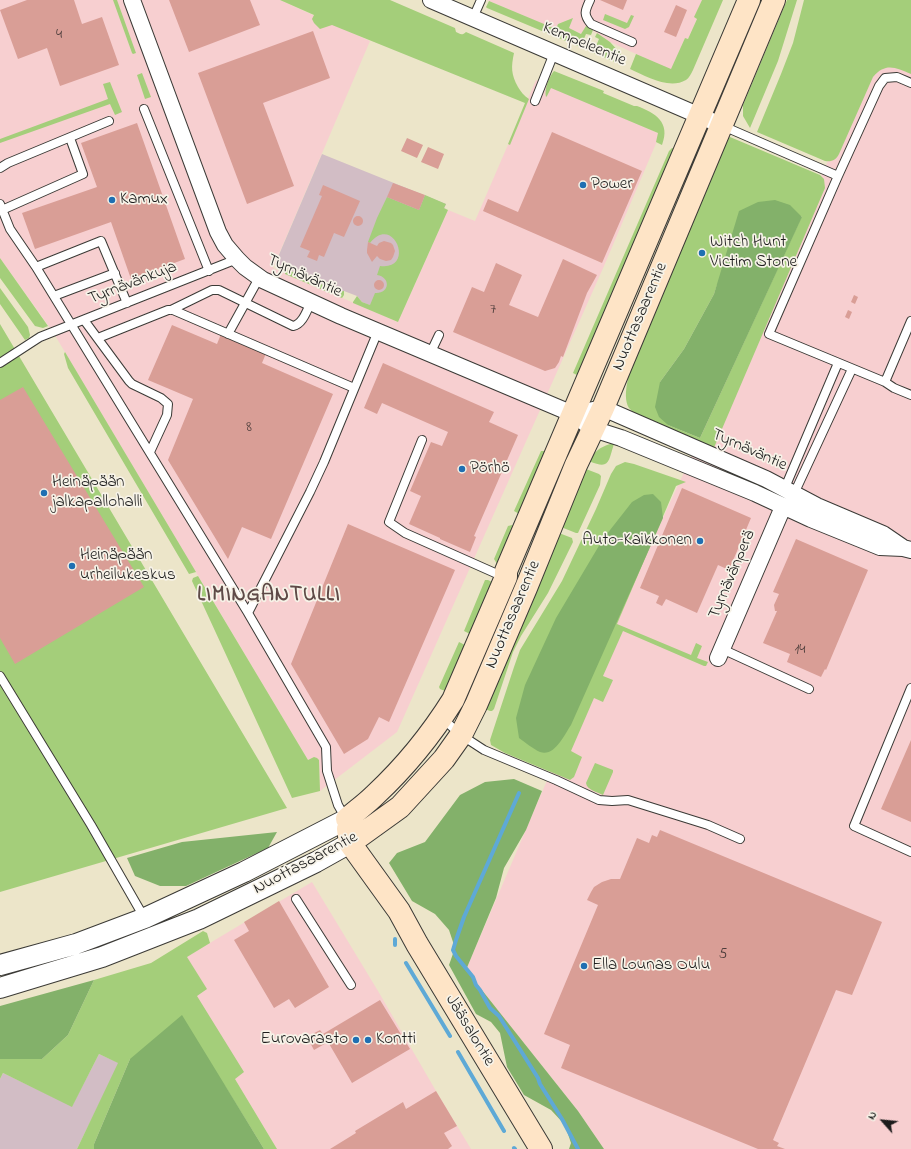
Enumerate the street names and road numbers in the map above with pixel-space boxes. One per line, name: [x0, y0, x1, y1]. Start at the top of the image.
street label: Kempeleentie: [539, 18, 629, 72]
street label: Tyrnäväntie: [263, 251, 345, 303]
street label: Tyrnävänkuja: [86, 258, 180, 310]
street label: Nuottasaarentie: [609, 260, 673, 374]
street label: Tyrnäväntie: [708, 425, 790, 477]
street label: Tyrnävänperä: [705, 528, 761, 622]
street label: Nuottasaarentie: [482, 558, 546, 672]
street label: Nuottasaarentie: [250, 828, 362, 900]
street label: Jääsalontie: [440, 992, 498, 1070]

